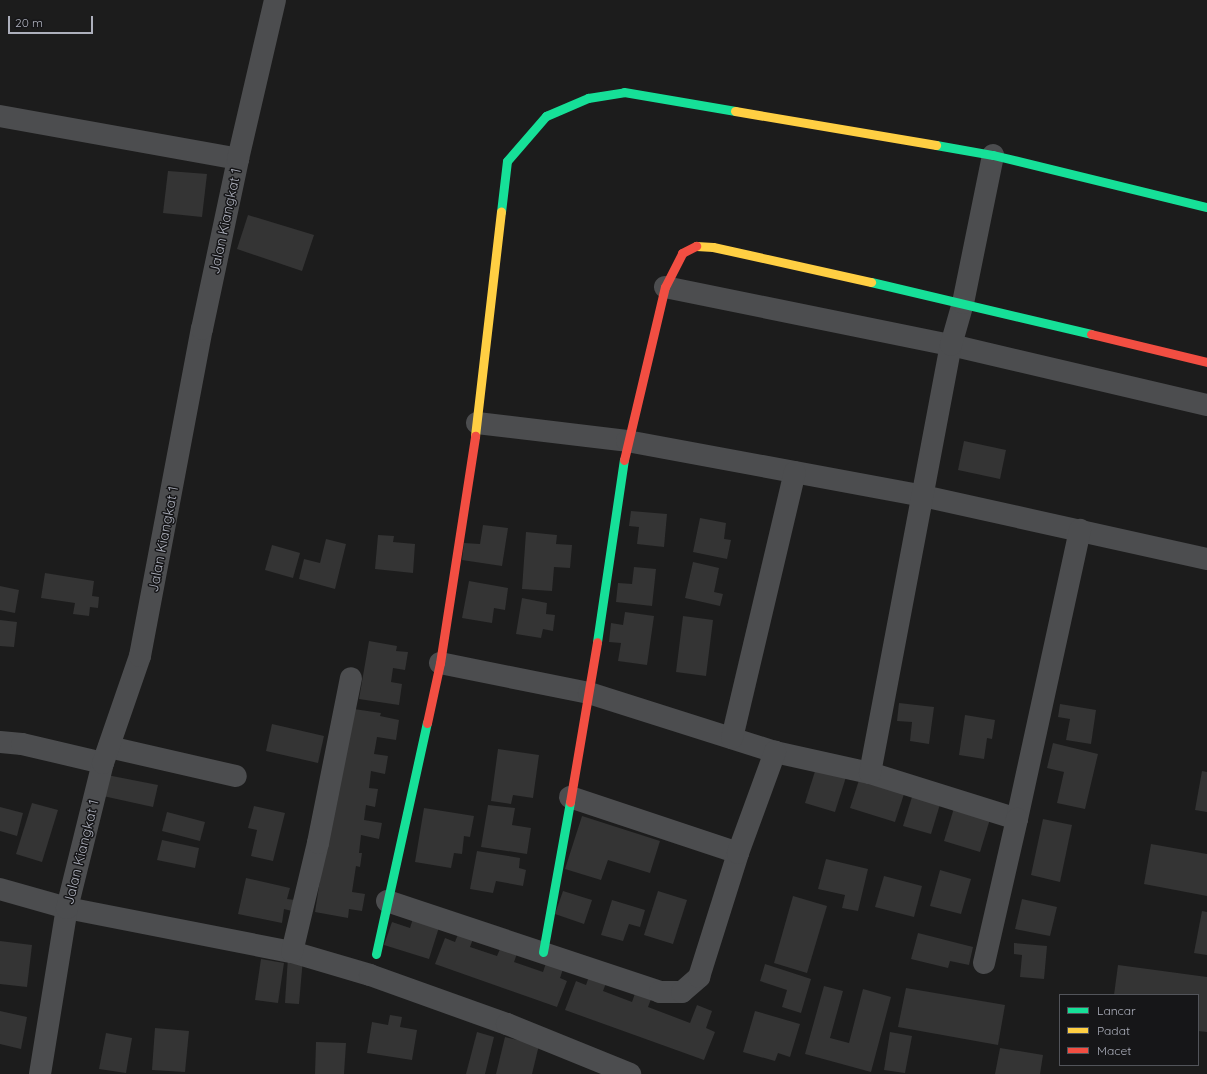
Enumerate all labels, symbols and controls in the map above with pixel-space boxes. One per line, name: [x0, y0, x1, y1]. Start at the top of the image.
scale bar: [10, 8, 95, 34]
text: 20 m: [15, 15, 43, 30]
street label: Jalan Kiangkat 1: [206, 167, 244, 275]
street label: Jalan Kiangkat 1: [144, 485, 182, 593]
street label: Jalan Kiangkat 1: [60, 798, 102, 906]
legend: [1059, 994, 1199, 1066]
text: Lancar: [1097, 1003, 1136, 1018]
text: Padat: [1097, 1023, 1130, 1038]
text: Macet: [1097, 1043, 1131, 1058]

